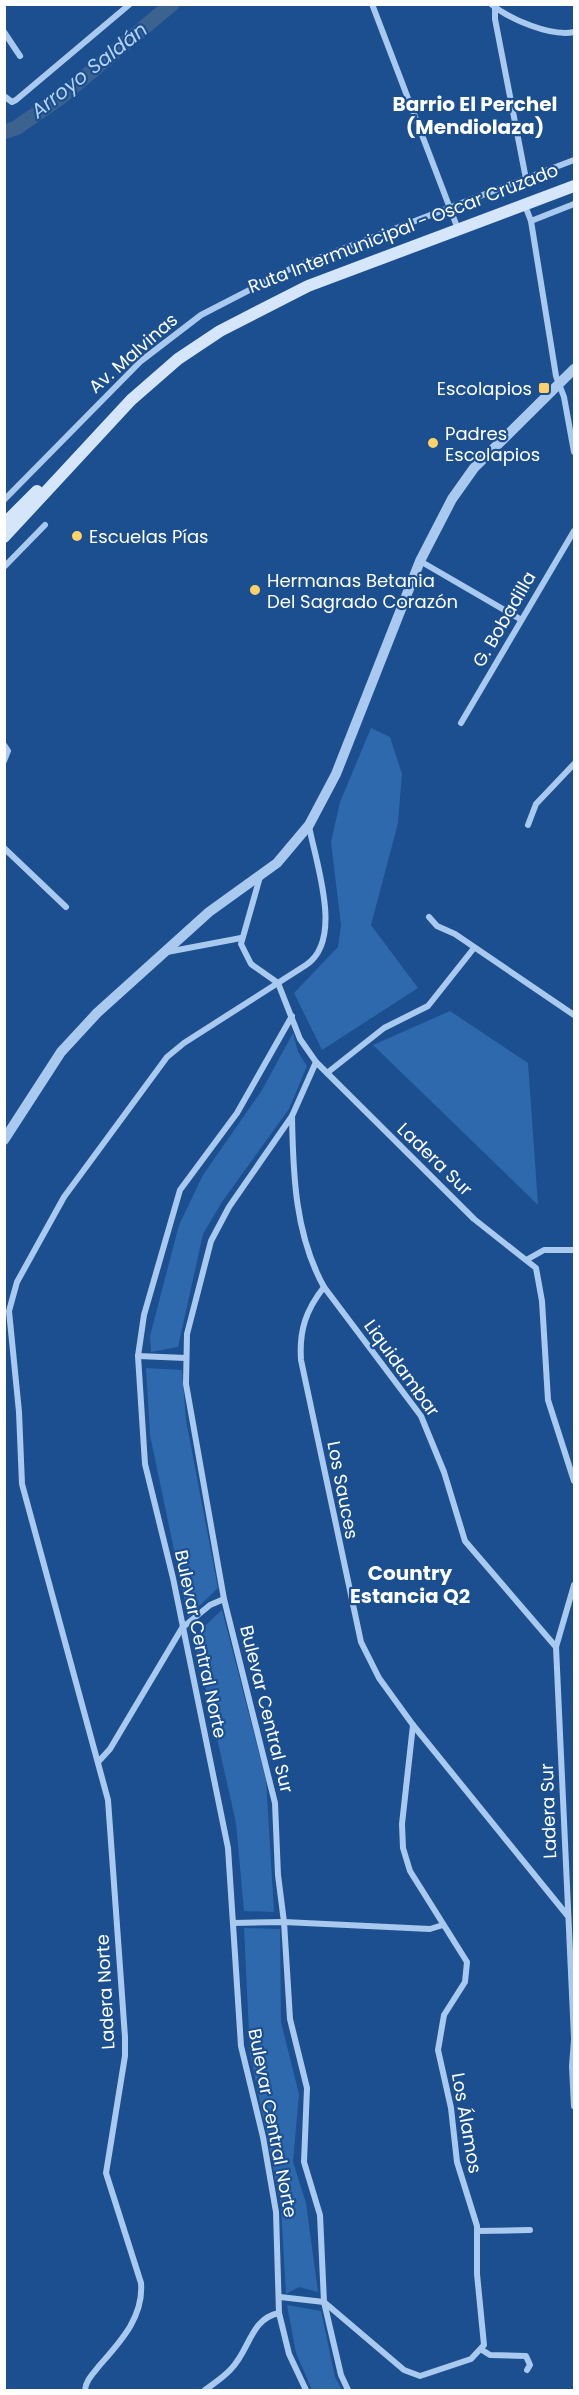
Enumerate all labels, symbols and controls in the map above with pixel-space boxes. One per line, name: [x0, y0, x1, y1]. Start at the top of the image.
water label: Arroyo Saldán: [24, 16, 153, 125]
district label: Barrio El Perchel (Mendiolaza): [393, 90, 557, 141]
street label: Ruta Intermunicipal - Oscar Cruzado: [244, 157, 562, 299]
street label: Av. Malvinas: [83, 307, 183, 399]
place label: Escolapios: [437, 376, 532, 401]
marker: Escolapios: [537, 381, 551, 395]
place label: Padres Escolapios: [445, 421, 540, 467]
marker: Padres Escolapios: [426, 436, 440, 450]
place label: Escuelas Pías: [89, 524, 208, 549]
marker: Escuelas Pías: [70, 529, 84, 543]
street label: G. Bobadilla: [466, 566, 542, 672]
place label: Hermanas Betania Del Sagrado Corazón: [267, 568, 458, 614]
marker: Hermanas Betania Del Sagrado Corazón: [248, 583, 262, 597]
street label: Ladera Sur: [392, 1117, 478, 1201]
street label: Liquidambar: [358, 1314, 446, 1422]
street label: Los Sauces: [321, 1439, 365, 1541]
street label: Bulevar Central Norte: [169, 1548, 233, 1740]
district label: Country Estancia Q2: [350, 1559, 470, 1610]
street label: Bulevar Central Sur: [234, 1623, 300, 1796]
street label: Ladera Sur: [534, 1762, 562, 1859]
street label: Ladera Norte: [89, 1934, 121, 2050]
street label: Bulevar Central Norte: [242, 2026, 304, 2220]
street label: Los Álamos: [446, 2071, 488, 2175]

